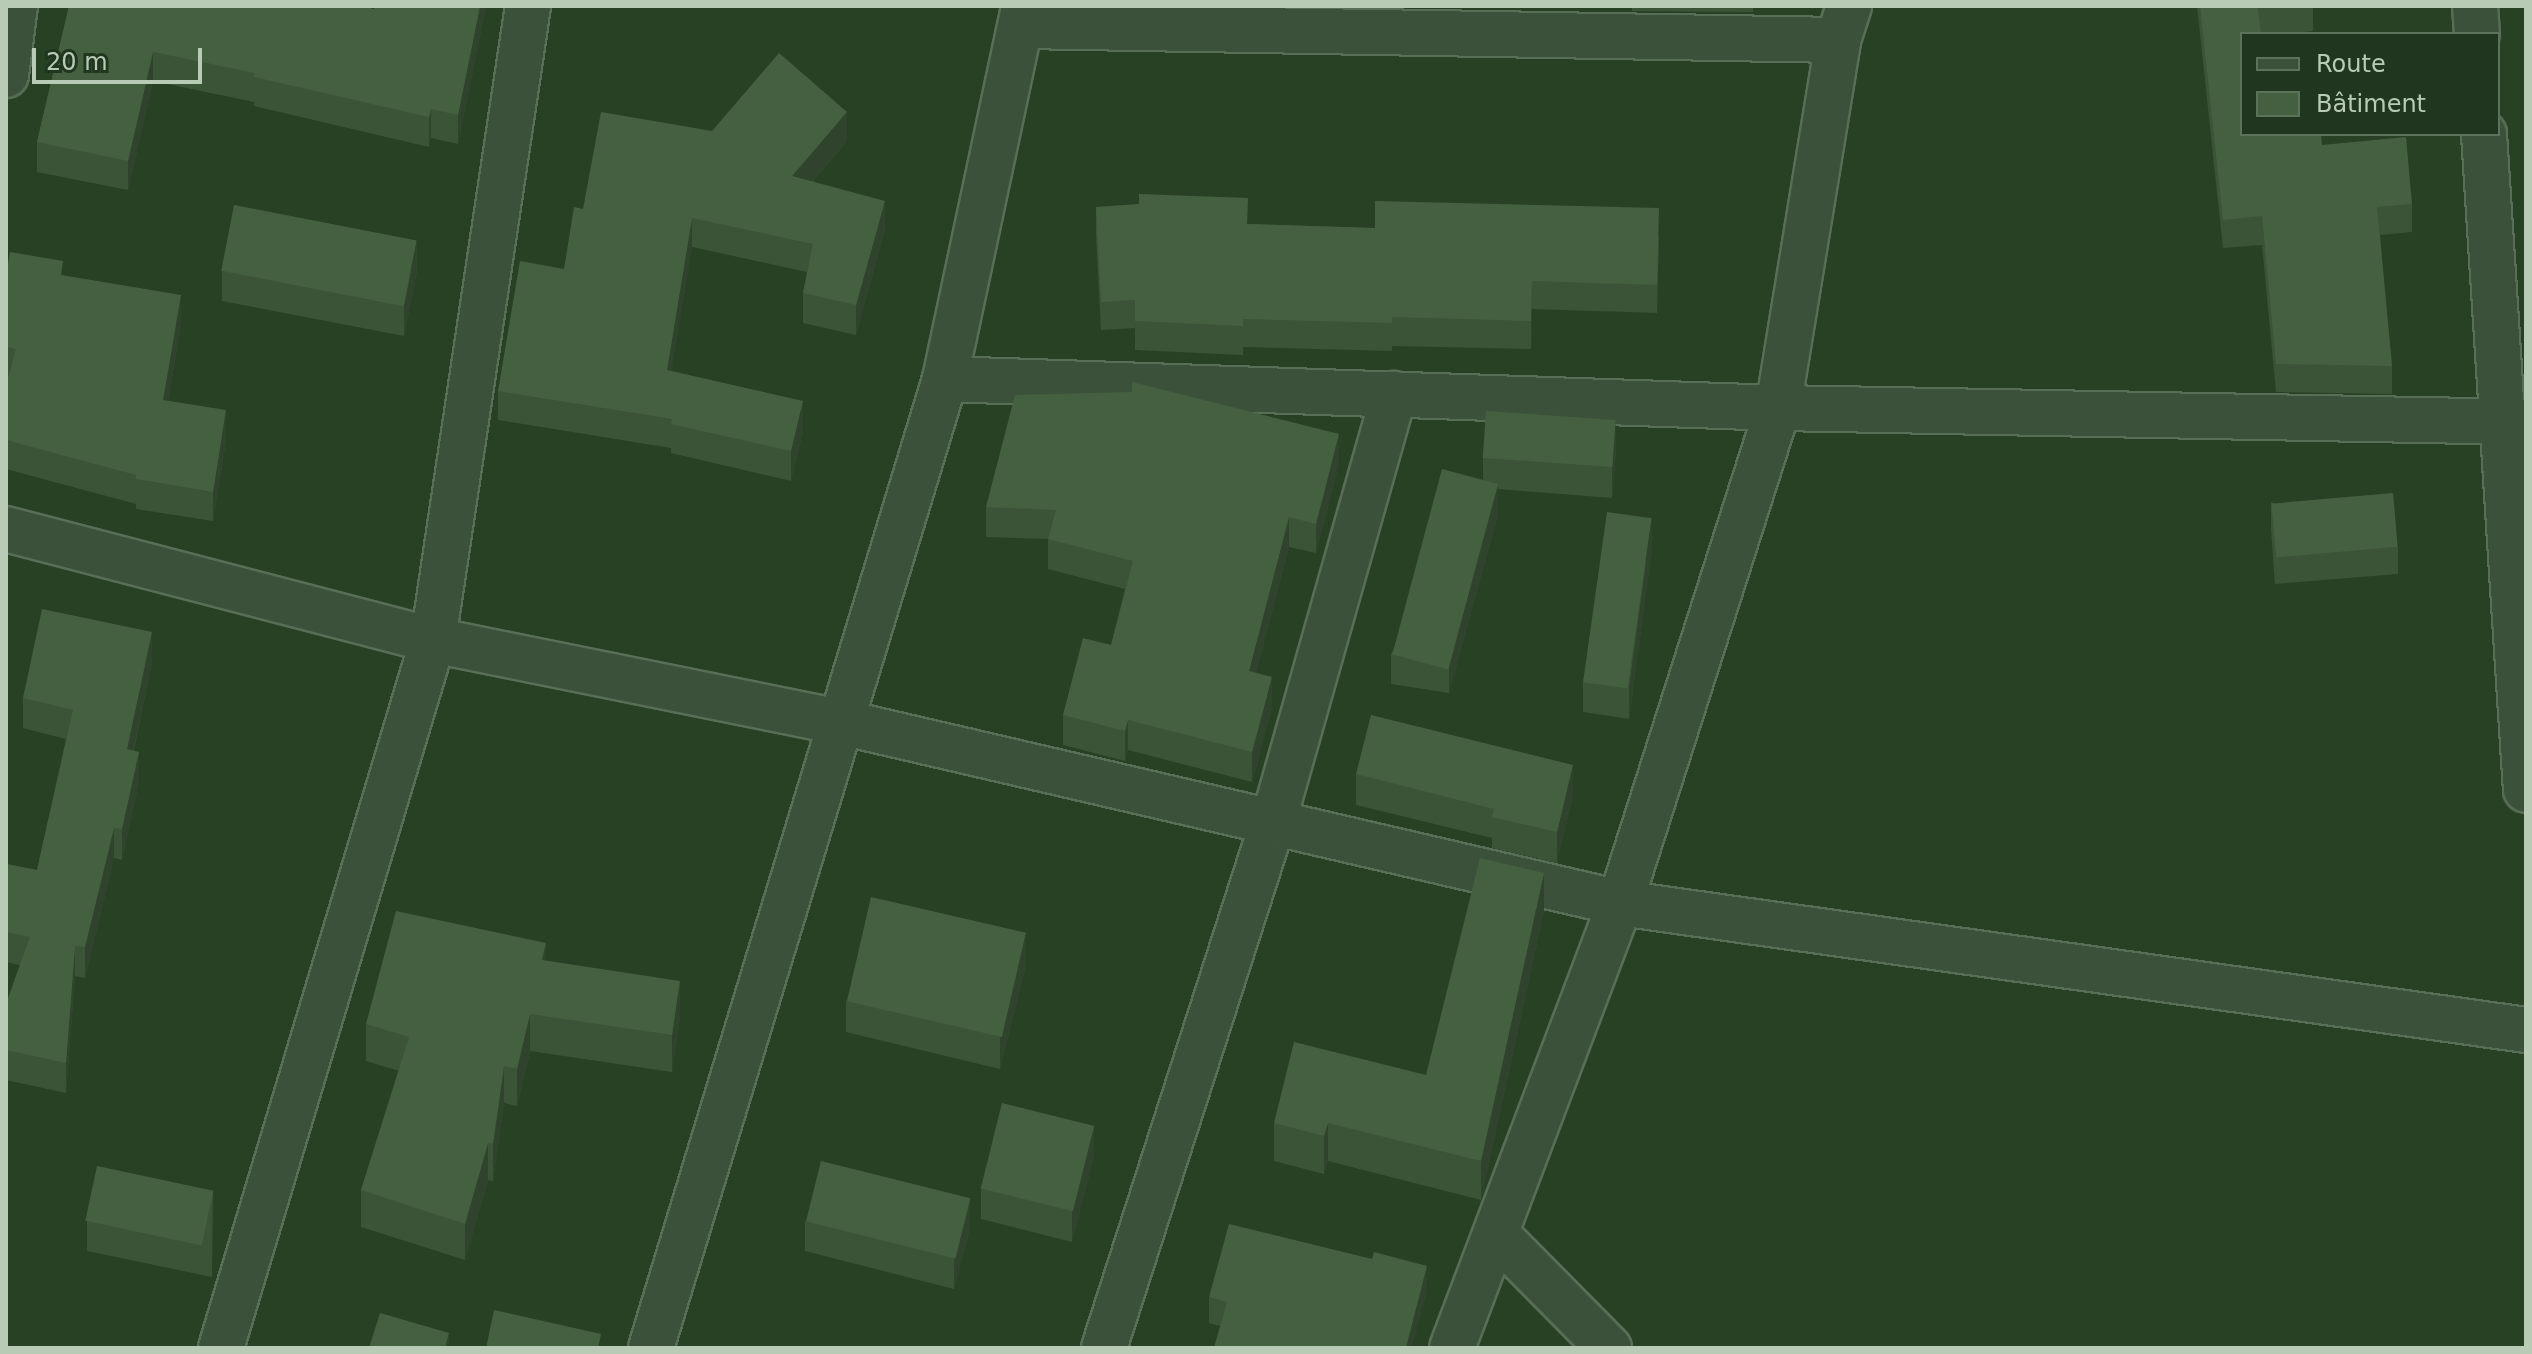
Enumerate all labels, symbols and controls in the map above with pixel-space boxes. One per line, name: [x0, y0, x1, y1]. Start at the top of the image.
scale bar: [36, 32, 206, 82]
legend: [2240, 32, 2500, 136]
text: 20 m: [46, 48, 108, 76]
text: Route: [2316, 50, 2386, 78]
text: Bâtiment: [2316, 90, 2426, 118]

